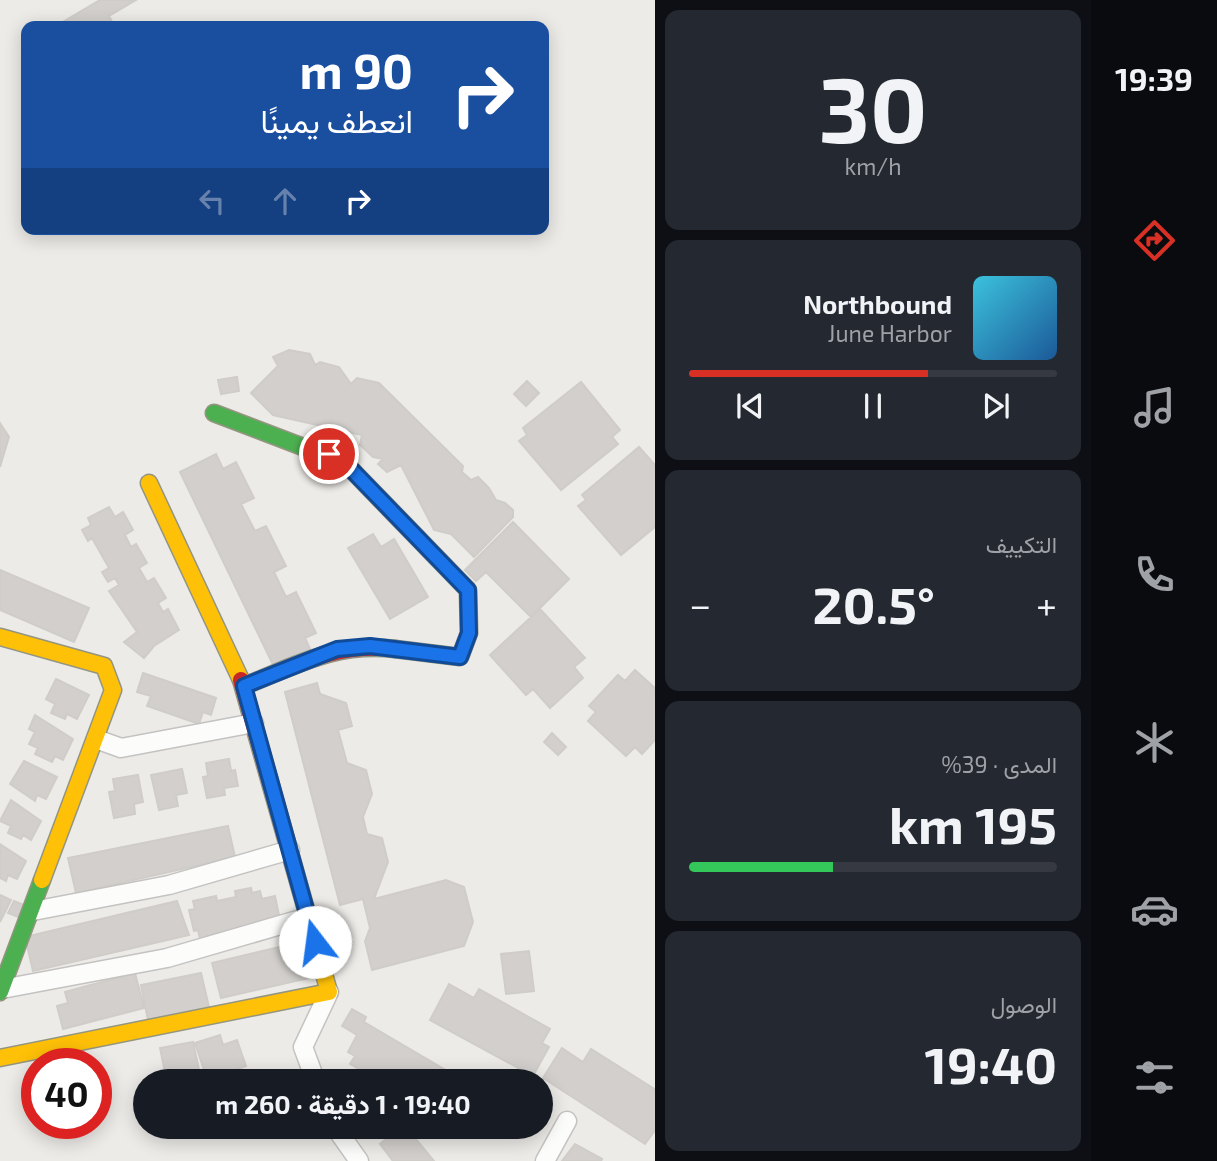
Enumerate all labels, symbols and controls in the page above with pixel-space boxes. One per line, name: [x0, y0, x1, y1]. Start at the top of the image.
text: 90 m: [299, 40, 413, 99]
icon: right: [437, 49, 528, 140]
text: 30: [818, 52, 928, 161]
text: 19:39: [1115, 59, 1193, 97]
text: انعطف يمينًا: [261, 101, 413, 139]
text: km/h: [844, 152, 902, 180]
icon: left: [193, 182, 231, 220]
icon: ahead: [266, 182, 304, 220]
icon: right: [339, 182, 377, 220]
icon: directions: [1130, 216, 1179, 265]
text: Northbound: [803, 288, 952, 319]
text: June Harbor: [828, 319, 952, 347]
icon: music: [1130, 383, 1179, 432]
icon: previous: [731, 387, 769, 425]
icon: pause: [854, 387, 892, 425]
icon: next: [977, 387, 1015, 425]
pin: [299, 424, 359, 484]
icon: arrive: [310, 435, 348, 473]
text: التكييف: [986, 530, 1057, 558]
icon: phone: [1130, 550, 1179, 599]
text: 20.5°: [812, 572, 935, 634]
text: −: [689, 581, 711, 627]
text: +: [1036, 581, 1057, 627]
icon: climate: [1130, 718, 1179, 767]
text: المدى · 39%: [941, 750, 1057, 778]
text: 195 km: [889, 792, 1057, 854]
icon: car: [1130, 885, 1179, 934]
position arrow: [278, 905, 352, 979]
text: الوصول: [991, 990, 1057, 1018]
text: 19:40: [925, 1032, 1057, 1094]
speed limit sign: 40: [21, 1048, 112, 1139]
icon: filters: [1130, 1053, 1179, 1102]
text: 19:40 · 1 دقيقة · 260 m: [215, 1088, 471, 1119]

